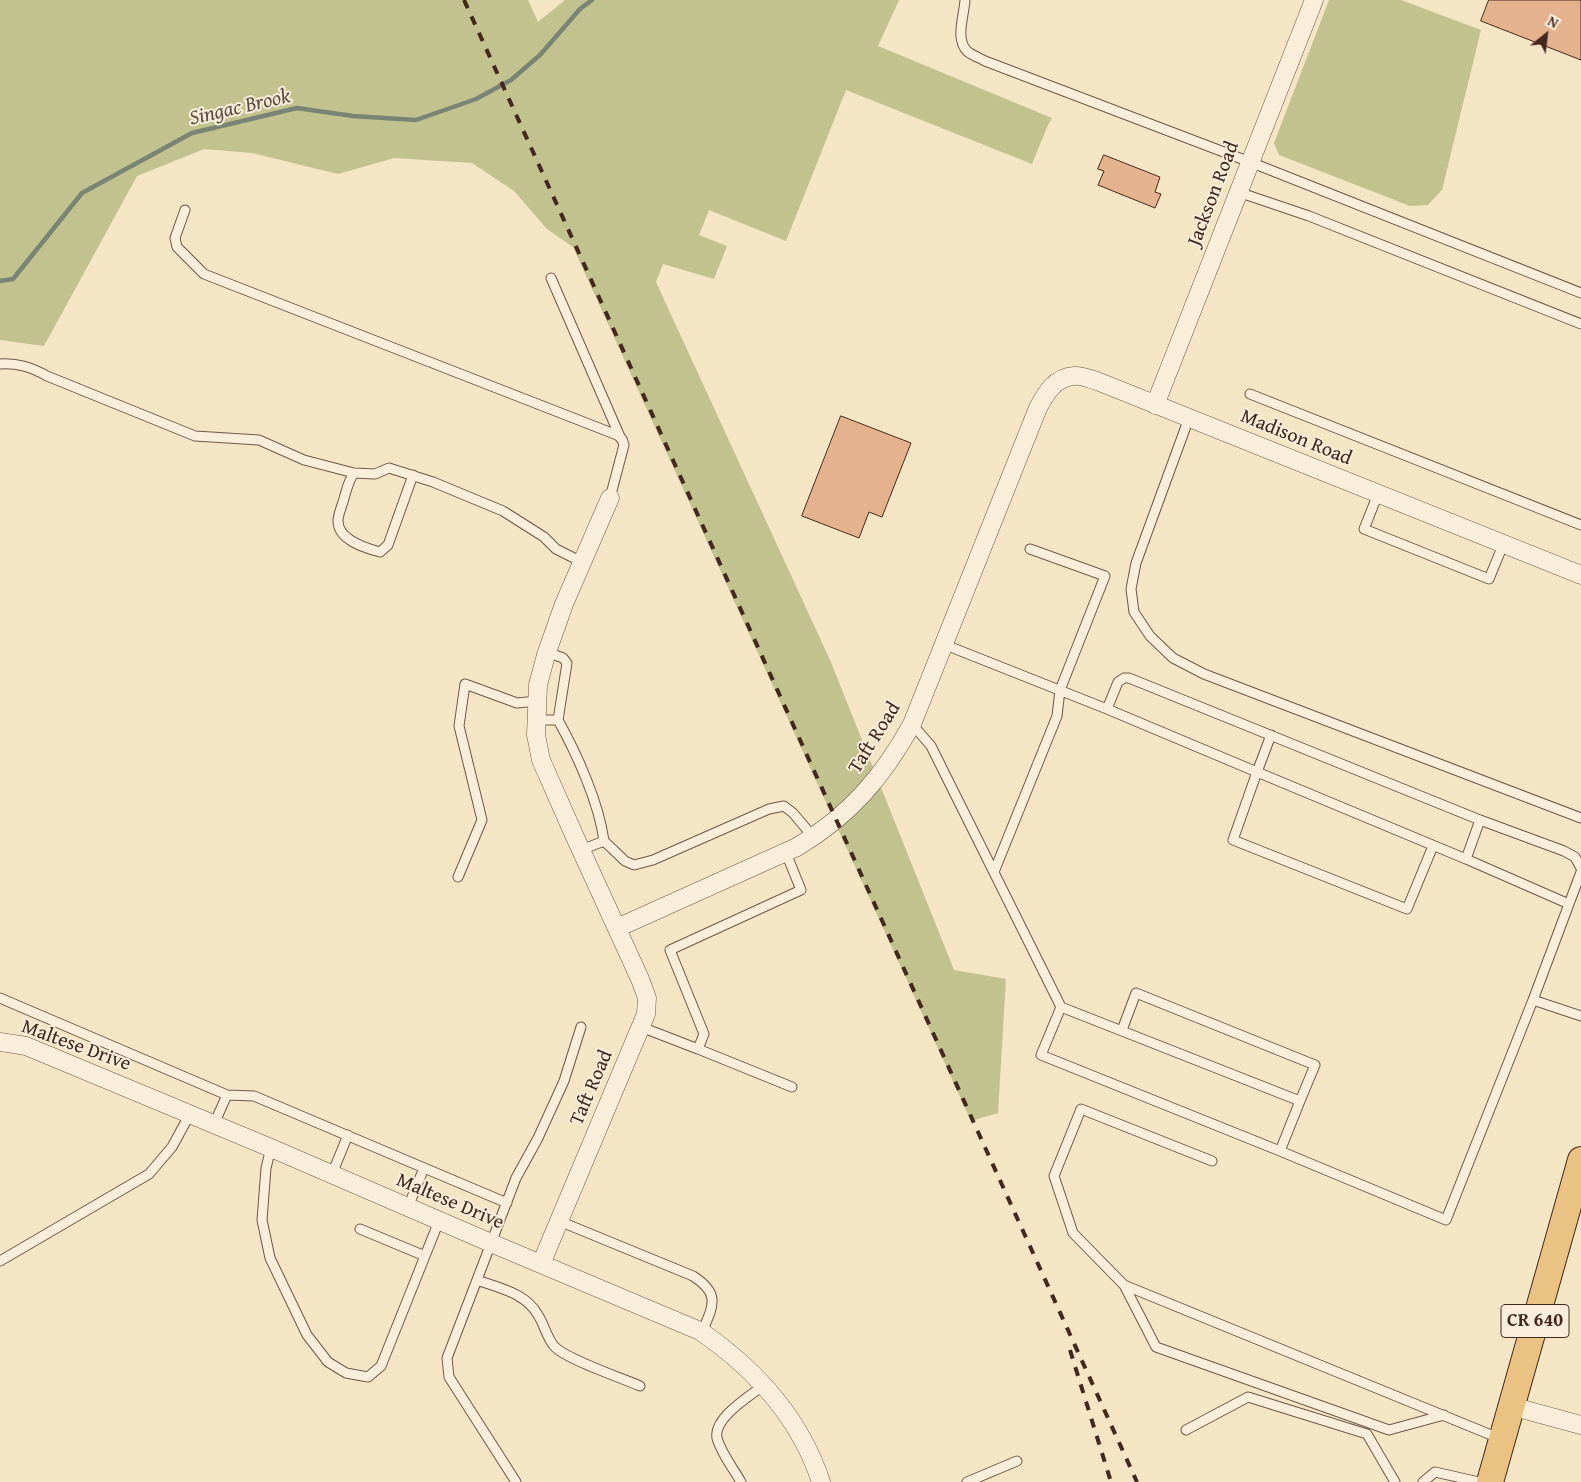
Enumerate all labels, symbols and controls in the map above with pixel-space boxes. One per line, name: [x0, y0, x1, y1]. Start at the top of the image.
north arrow: [1521, 10, 1571, 60]
text: N: [1544, 11, 1562, 33]
water label: Singac Brook: [187, 84, 293, 132]
street label: Jackson Road: [1183, 138, 1245, 250]
street label: Madison Road: [1237, 405, 1355, 471]
street label: Taft Road: [844, 698, 906, 778]
street label: Maltese Drive: [18, 1015, 134, 1077]
street label: Taft Road: [565, 1047, 619, 1129]
street label: Maltese Drive: [393, 1169, 507, 1235]
road number: CR 640: [1501, 1304, 1569, 1338]

